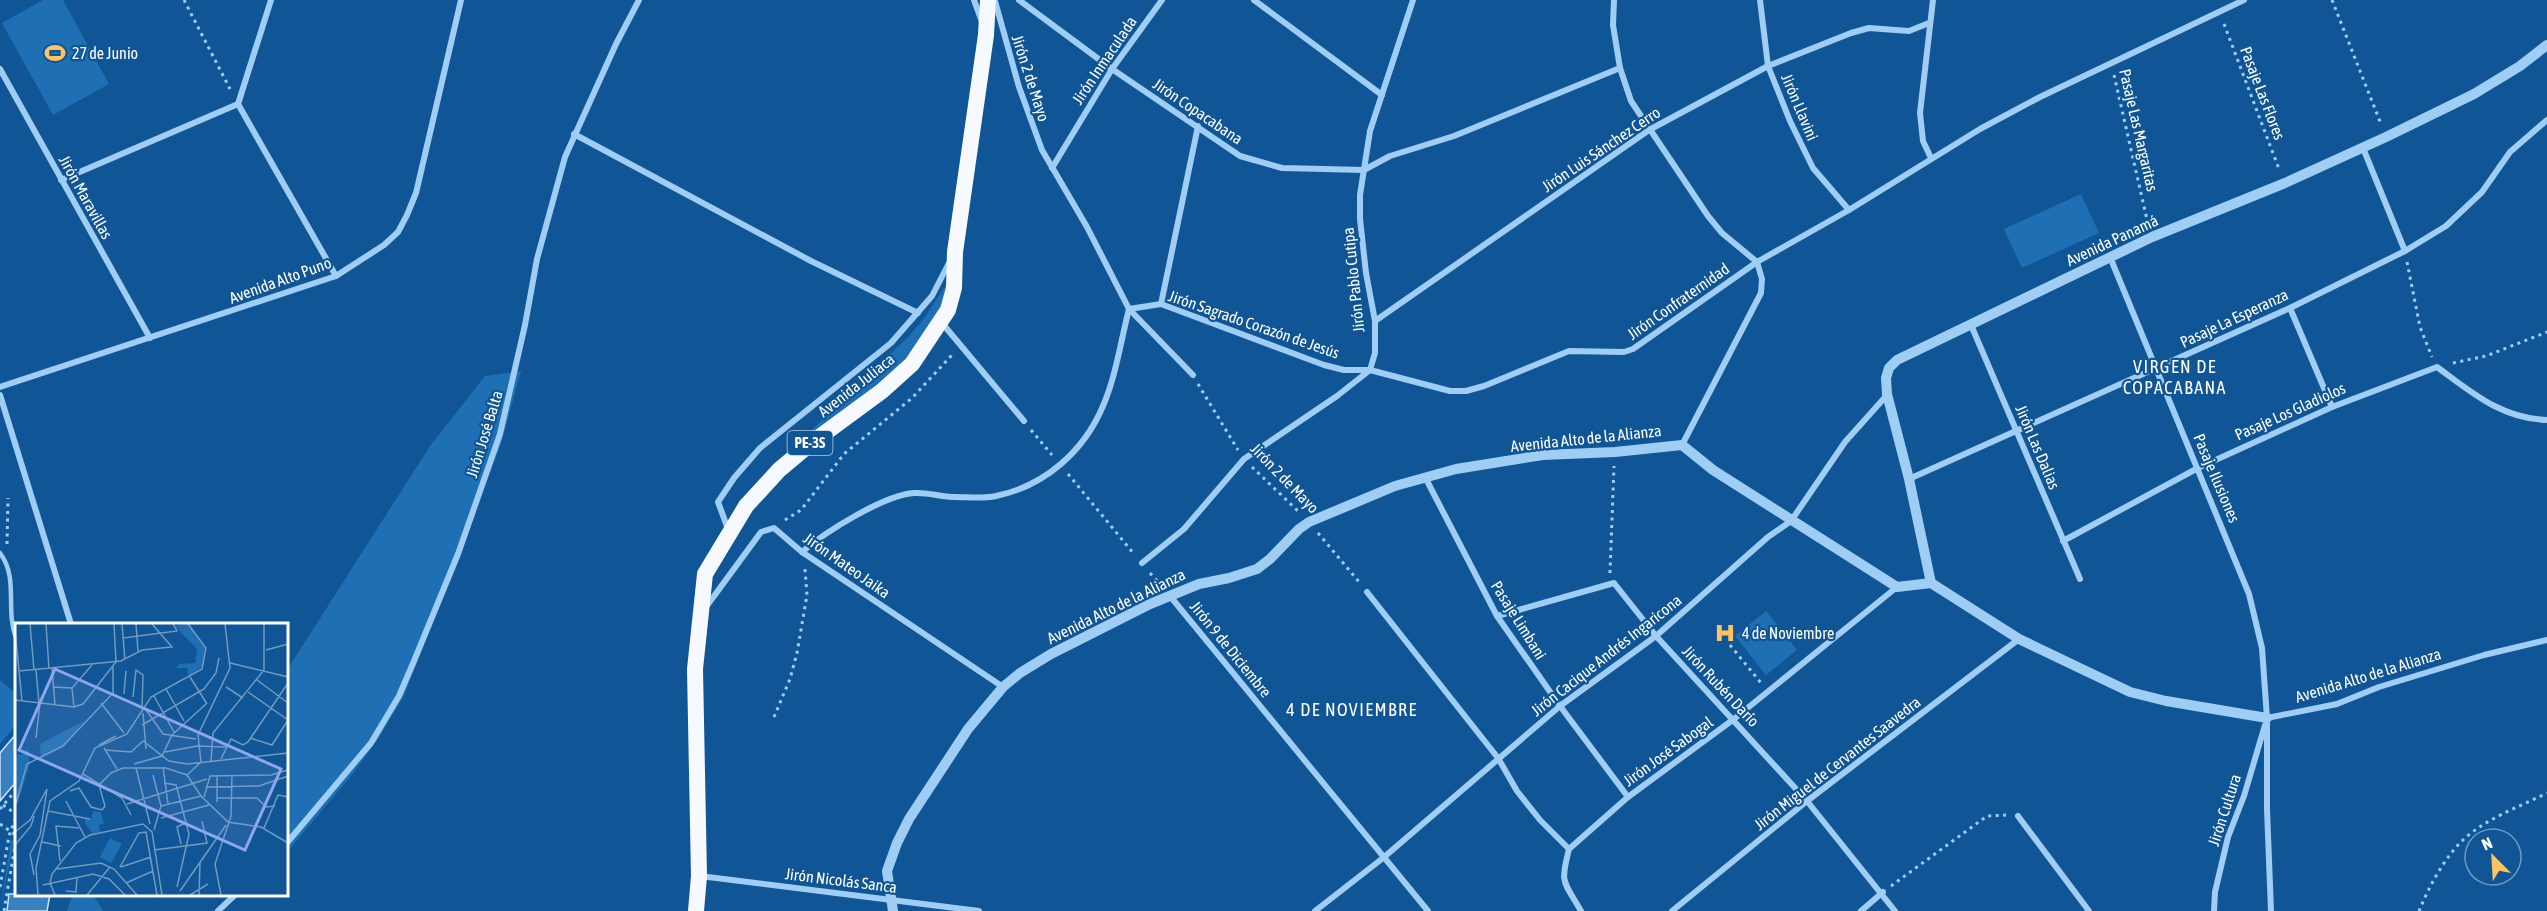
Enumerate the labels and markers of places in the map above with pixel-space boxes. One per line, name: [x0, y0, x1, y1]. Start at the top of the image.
sports icon: 27 de Junio: [43, 41, 67, 65]
place label: 27 de Junio: [72, 44, 138, 62]
hospital icon: 4 de Noviembre: [1713, 621, 1737, 645]
place label: 4 de Noviembre: [1742, 624, 1834, 642]

